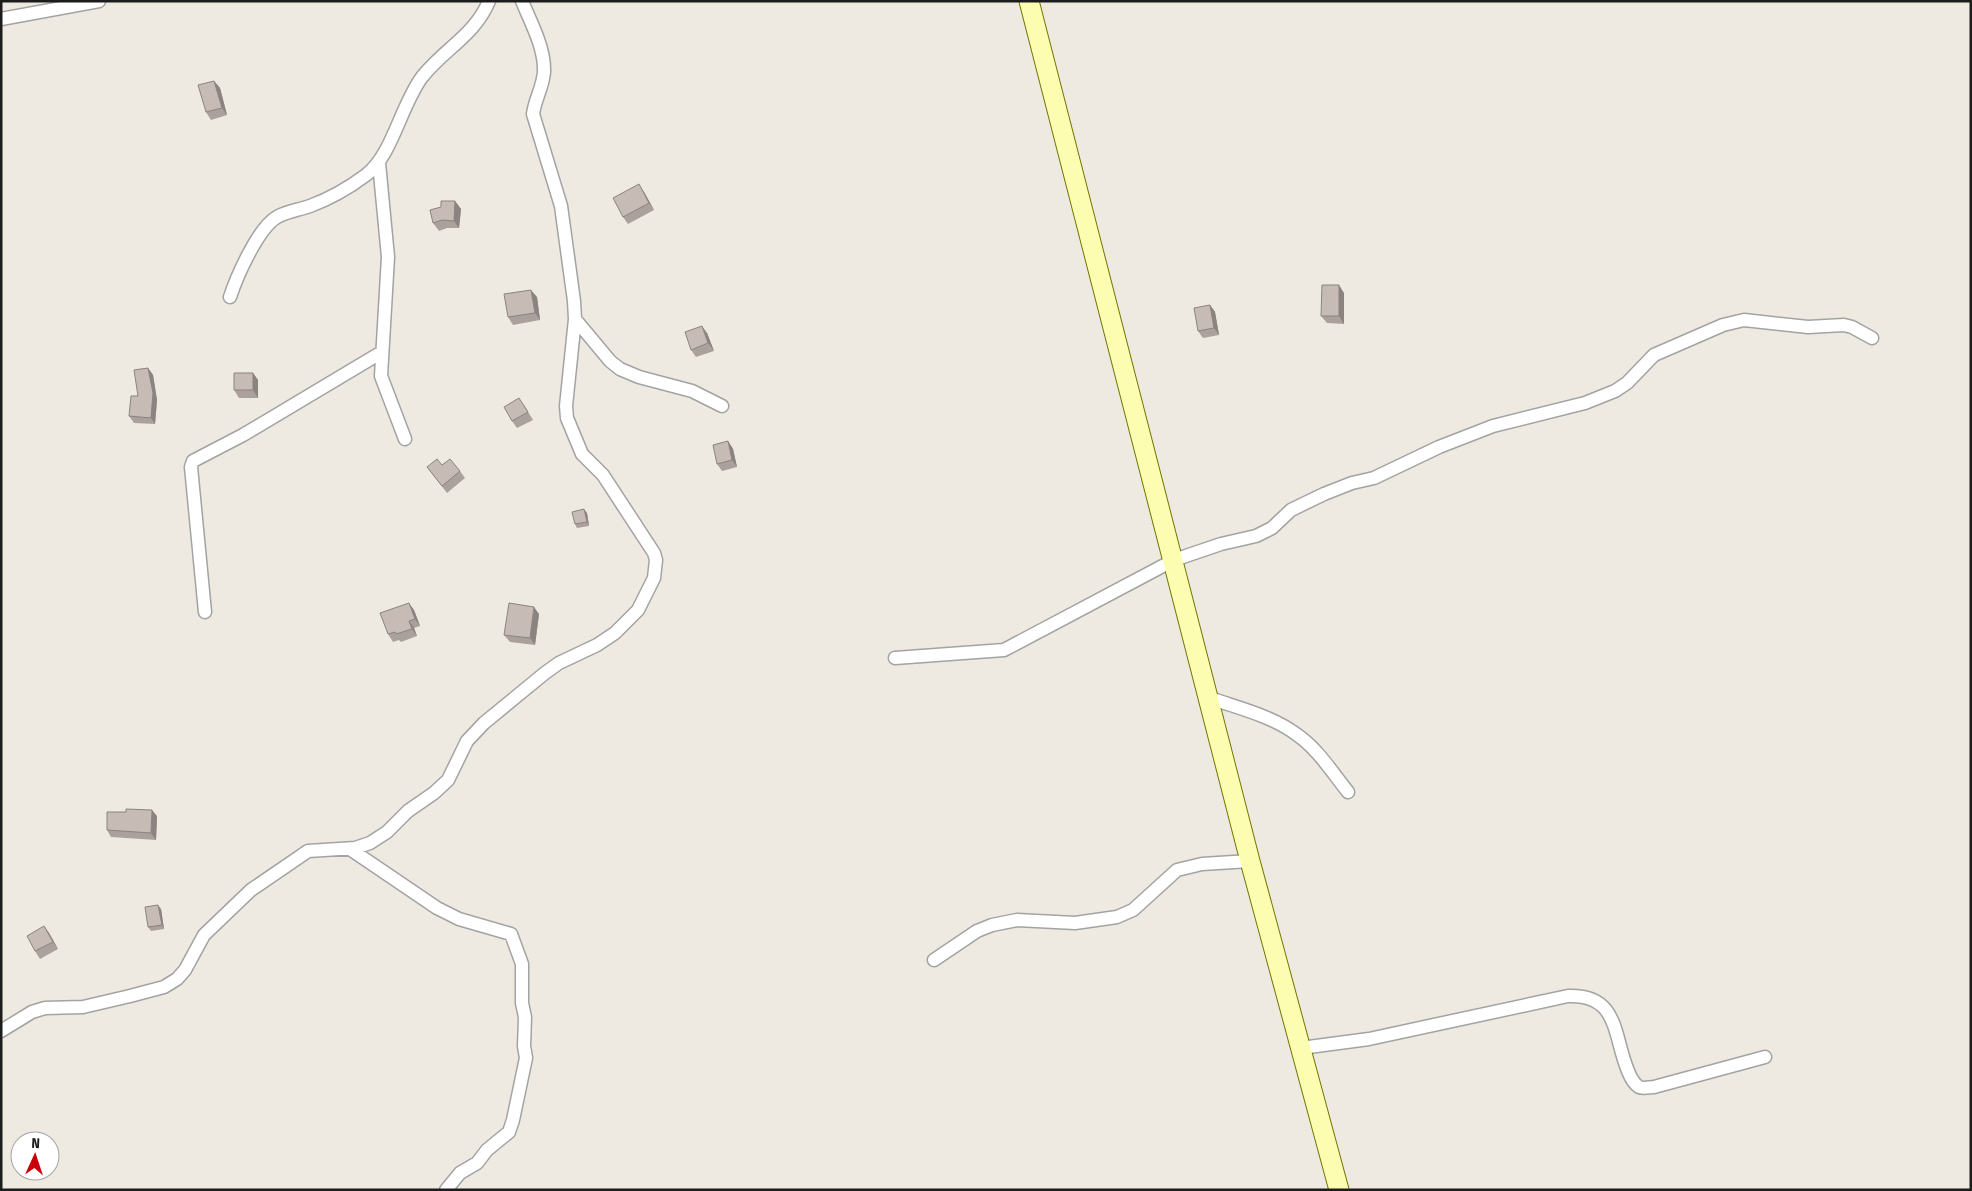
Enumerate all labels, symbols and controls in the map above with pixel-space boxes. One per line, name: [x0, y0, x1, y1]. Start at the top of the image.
north arrow: [10, 1131, 60, 1181]
text: N: [31, 1135, 40, 1152]

